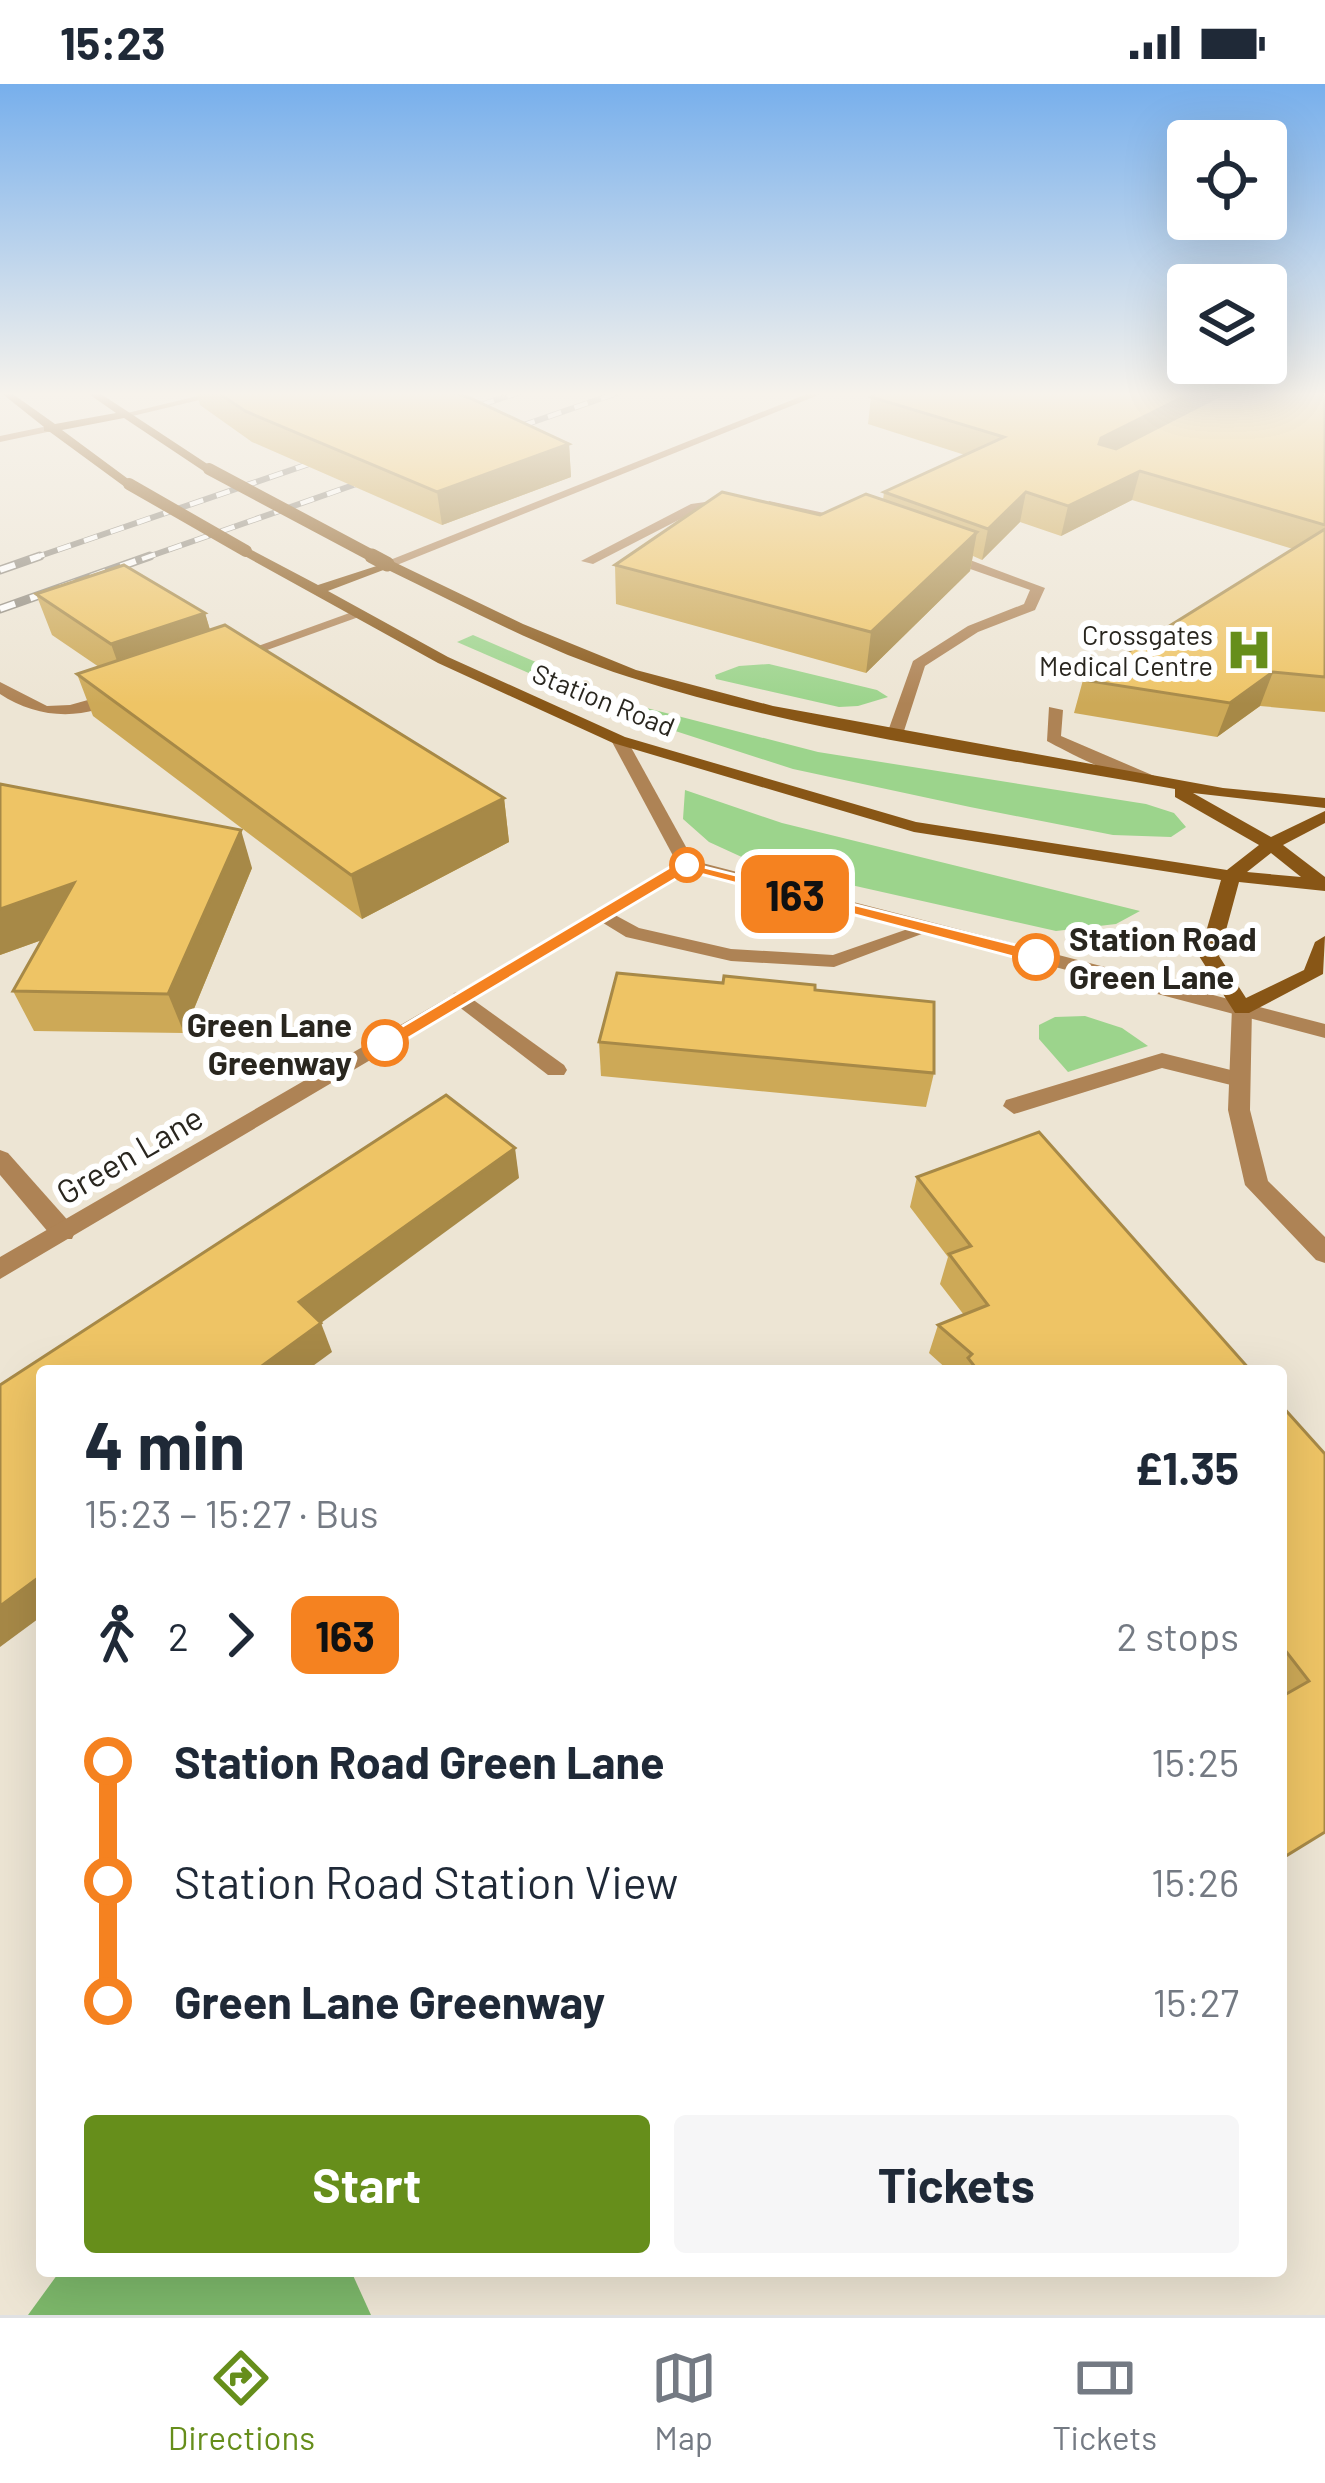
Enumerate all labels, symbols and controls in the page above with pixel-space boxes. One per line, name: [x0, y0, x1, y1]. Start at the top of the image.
text: 15:23: [60, 15, 165, 69]
map controls: [1167, 120, 1287, 384]
button: locate: [1167, 120, 1287, 240]
button: layers: [1167, 264, 1287, 384]
place label: Crossgates Medical Centre: [1039, 618, 1213, 681]
hospital icon: Crossgates Medical Centre: [1224, 625, 1274, 675]
street label: Station Road: [528, 656, 680, 742]
unlabelled marker: [671, 849, 703, 881]
line badge: 163: [726, 855, 864, 933]
text: 163: [765, 869, 825, 919]
place label: Station Road Green Lane: [1069, 918, 1257, 996]
marker: Station Road Green Lane: [1014, 935, 1058, 979]
place label: Green Lane Greenway: [187, 1004, 352, 1082]
marker: Green Lane Greenway: [363, 1021, 407, 1065]
street label: Green Lane: [49, 1096, 209, 1212]
text: 4 min: [84, 1404, 245, 1483]
text: £1.35: [1135, 1440, 1239, 1494]
text: 15:23 – 15:27 · Bus: [84, 1489, 378, 1536]
icon: walk: [84, 1602, 150, 1668]
icon: forward: [207, 1602, 273, 1668]
text: 163: [315, 1610, 375, 1660]
text: 2: [168, 1612, 189, 1659]
text: 2 stops: [1116, 1612, 1239, 1659]
text: Station Road Green Lane: [174, 1734, 665, 1788]
text: 15:25: [1151, 1738, 1239, 1785]
text: Station Road Station View: [174, 1854, 679, 1908]
text: 15:26: [1151, 1858, 1239, 1905]
text: Green Lane Greenway: [174, 1974, 605, 2028]
text: 15:27: [1153, 1978, 1239, 2025]
button: Start: [84, 2115, 650, 2253]
button: Tickets: [674, 2115, 1239, 2253]
tab: Directions: [168, 2345, 315, 2457]
tab: Map: [651, 2345, 717, 2457]
tab: Tickets: [1052, 2345, 1157, 2457]

